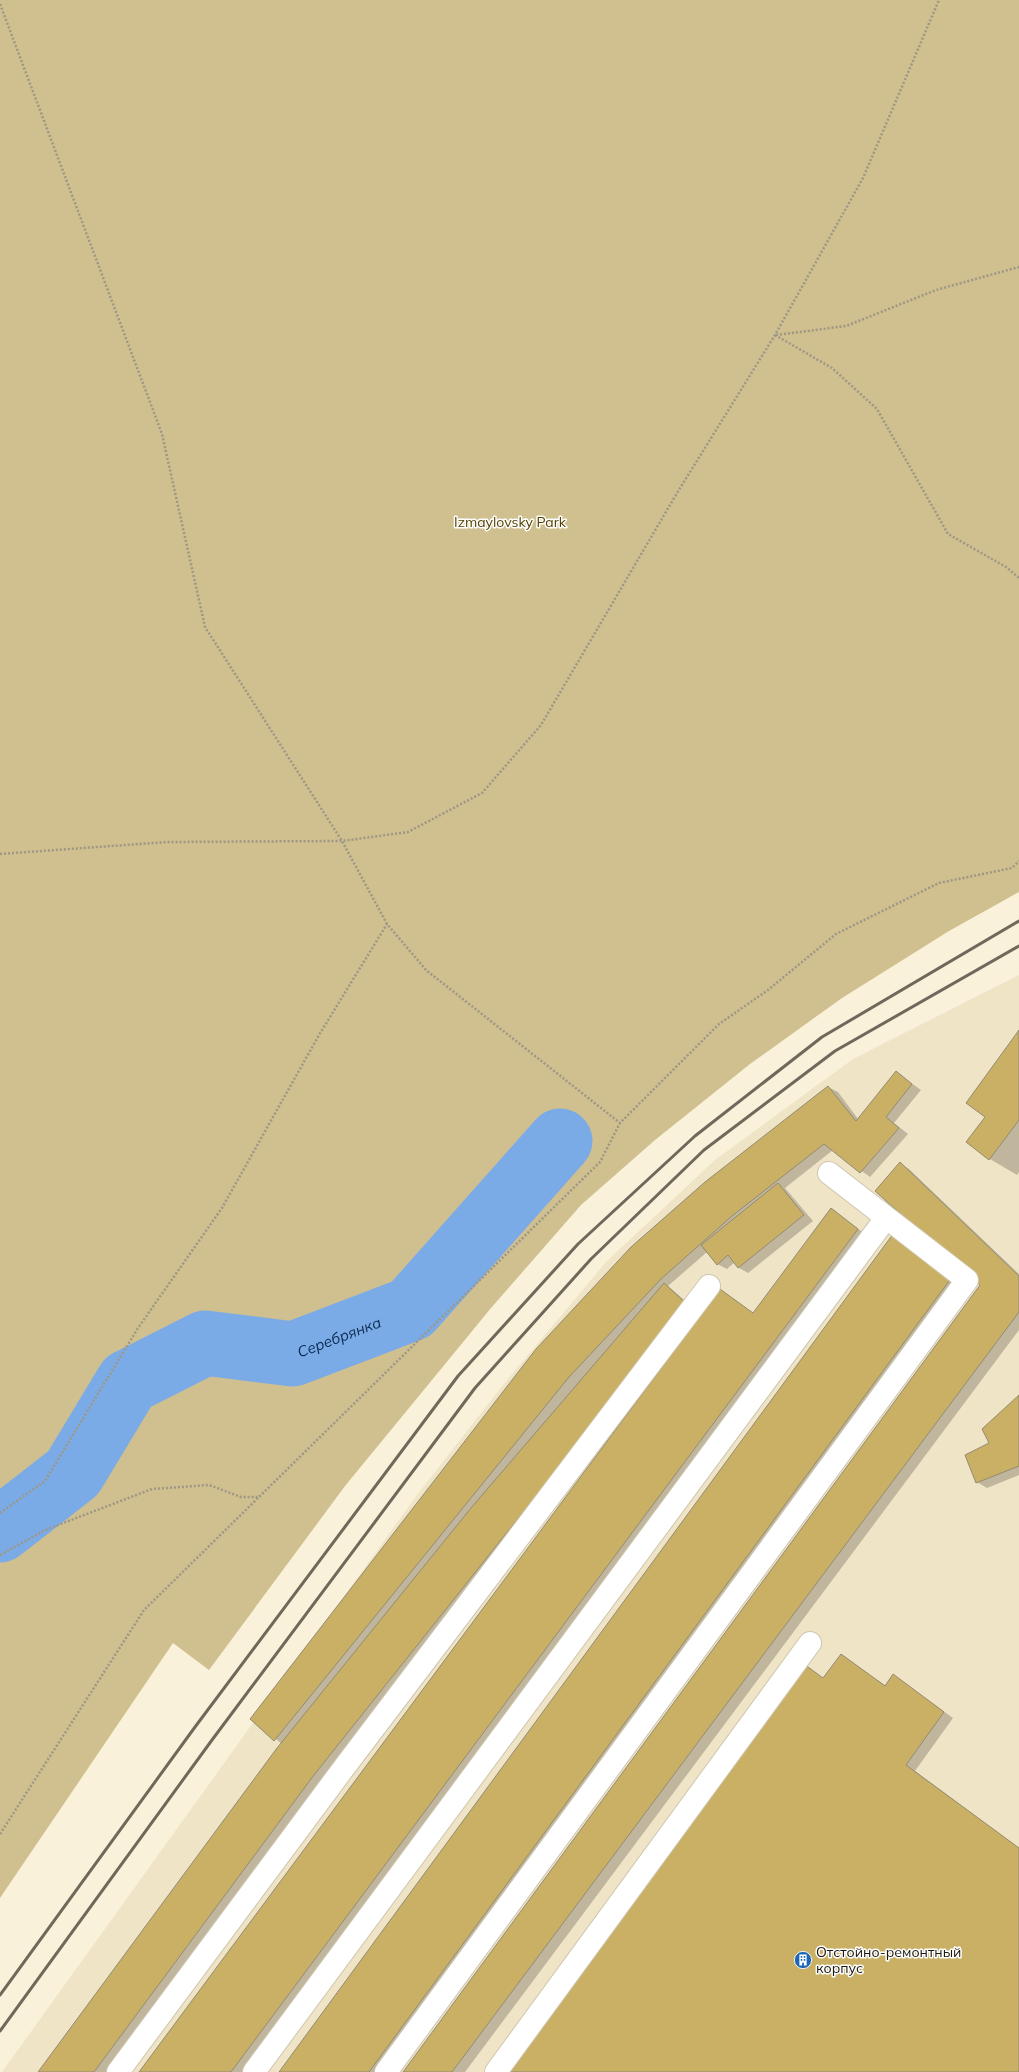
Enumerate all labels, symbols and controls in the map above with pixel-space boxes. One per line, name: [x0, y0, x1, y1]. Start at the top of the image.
park label: Izmaylovsky Park: [454, 513, 567, 531]
water label: Серебрянка: [294, 1312, 383, 1361]
place label: Отстойно-ремонтный корпус: [816, 1943, 961, 1977]
building icon: Отстойно-ремонтный корпус: [793, 1950, 813, 1970]

